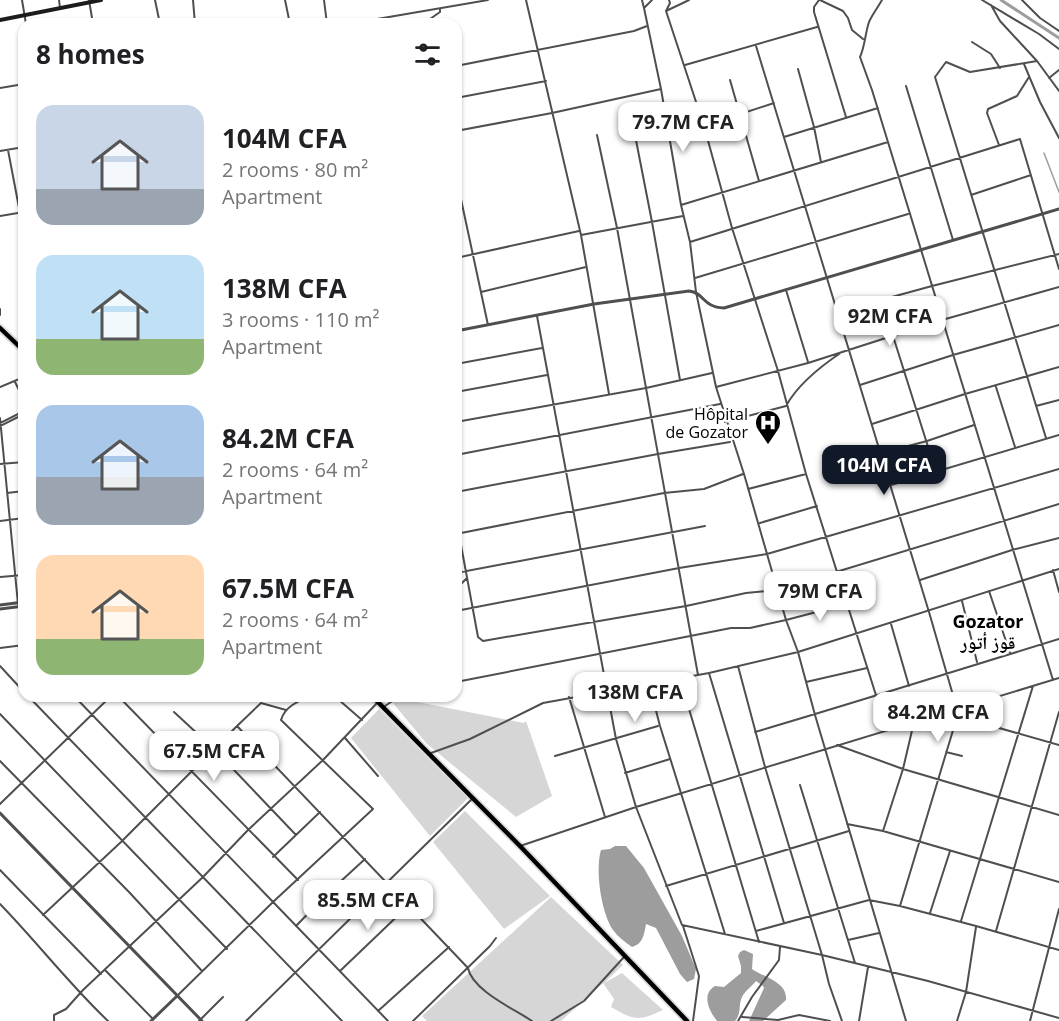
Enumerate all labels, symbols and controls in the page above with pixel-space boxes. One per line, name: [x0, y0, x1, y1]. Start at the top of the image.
text: 8 homes: [36, 36, 145, 72]
icon: filters: [411, 38, 444, 71]
pin: 79.7M CFA: [614, 102, 752, 153]
text: 79.7M CFA: [632, 108, 734, 135]
text: 104M CFA: [222, 120, 347, 156]
icon: home: [84, 129, 156, 201]
text: 2 rooms · 80 m²: [222, 156, 368, 183]
text: Apartment: [222, 183, 322, 210]
text: 138M CFA: [222, 270, 347, 306]
icon: home: [84, 279, 156, 351]
pin: 92M CFA: [835, 296, 945, 347]
text: 92M CFA: [848, 302, 932, 329]
text: 3 rooms · 110 m²: [222, 306, 380, 333]
text: Apartment: [222, 333, 322, 360]
place label: Hôpital de Gozator: [666, 403, 748, 443]
hospital icon: Hôpital de Gozator: [753, 408, 783, 446]
text: 84.2M CFA: [222, 420, 354, 456]
icon: home: [84, 429, 156, 501]
pin: 104M CFA: [822, 445, 946, 496]
text: 104M CFA: [836, 451, 932, 478]
text: 2 rooms · 64 m²: [222, 456, 368, 483]
text: Apartment: [222, 483, 322, 510]
text: 67.5M CFA: [222, 570, 354, 606]
pin: 79M CFA: [765, 571, 875, 622]
text: 79M CFA: [778, 577, 862, 604]
icon: home: [84, 579, 156, 651]
text: 2 rooms · 64 m²: [222, 606, 368, 633]
district label: Gozator قوز أتور: [953, 609, 1023, 654]
text: Apartment: [222, 633, 322, 660]
pin: 138M CFA: [573, 672, 697, 723]
text: 138M CFA: [587, 678, 683, 705]
pin: 84.2M CFA: [869, 692, 1007, 743]
text: 84.2M CFA: [887, 698, 989, 725]
pin: 67.5M CFA: [145, 731, 283, 782]
text: 67.5M CFA: [163, 737, 265, 764]
pin: 85.5M CFA: [299, 880, 437, 931]
text: 85.5M CFA: [317, 886, 419, 913]

